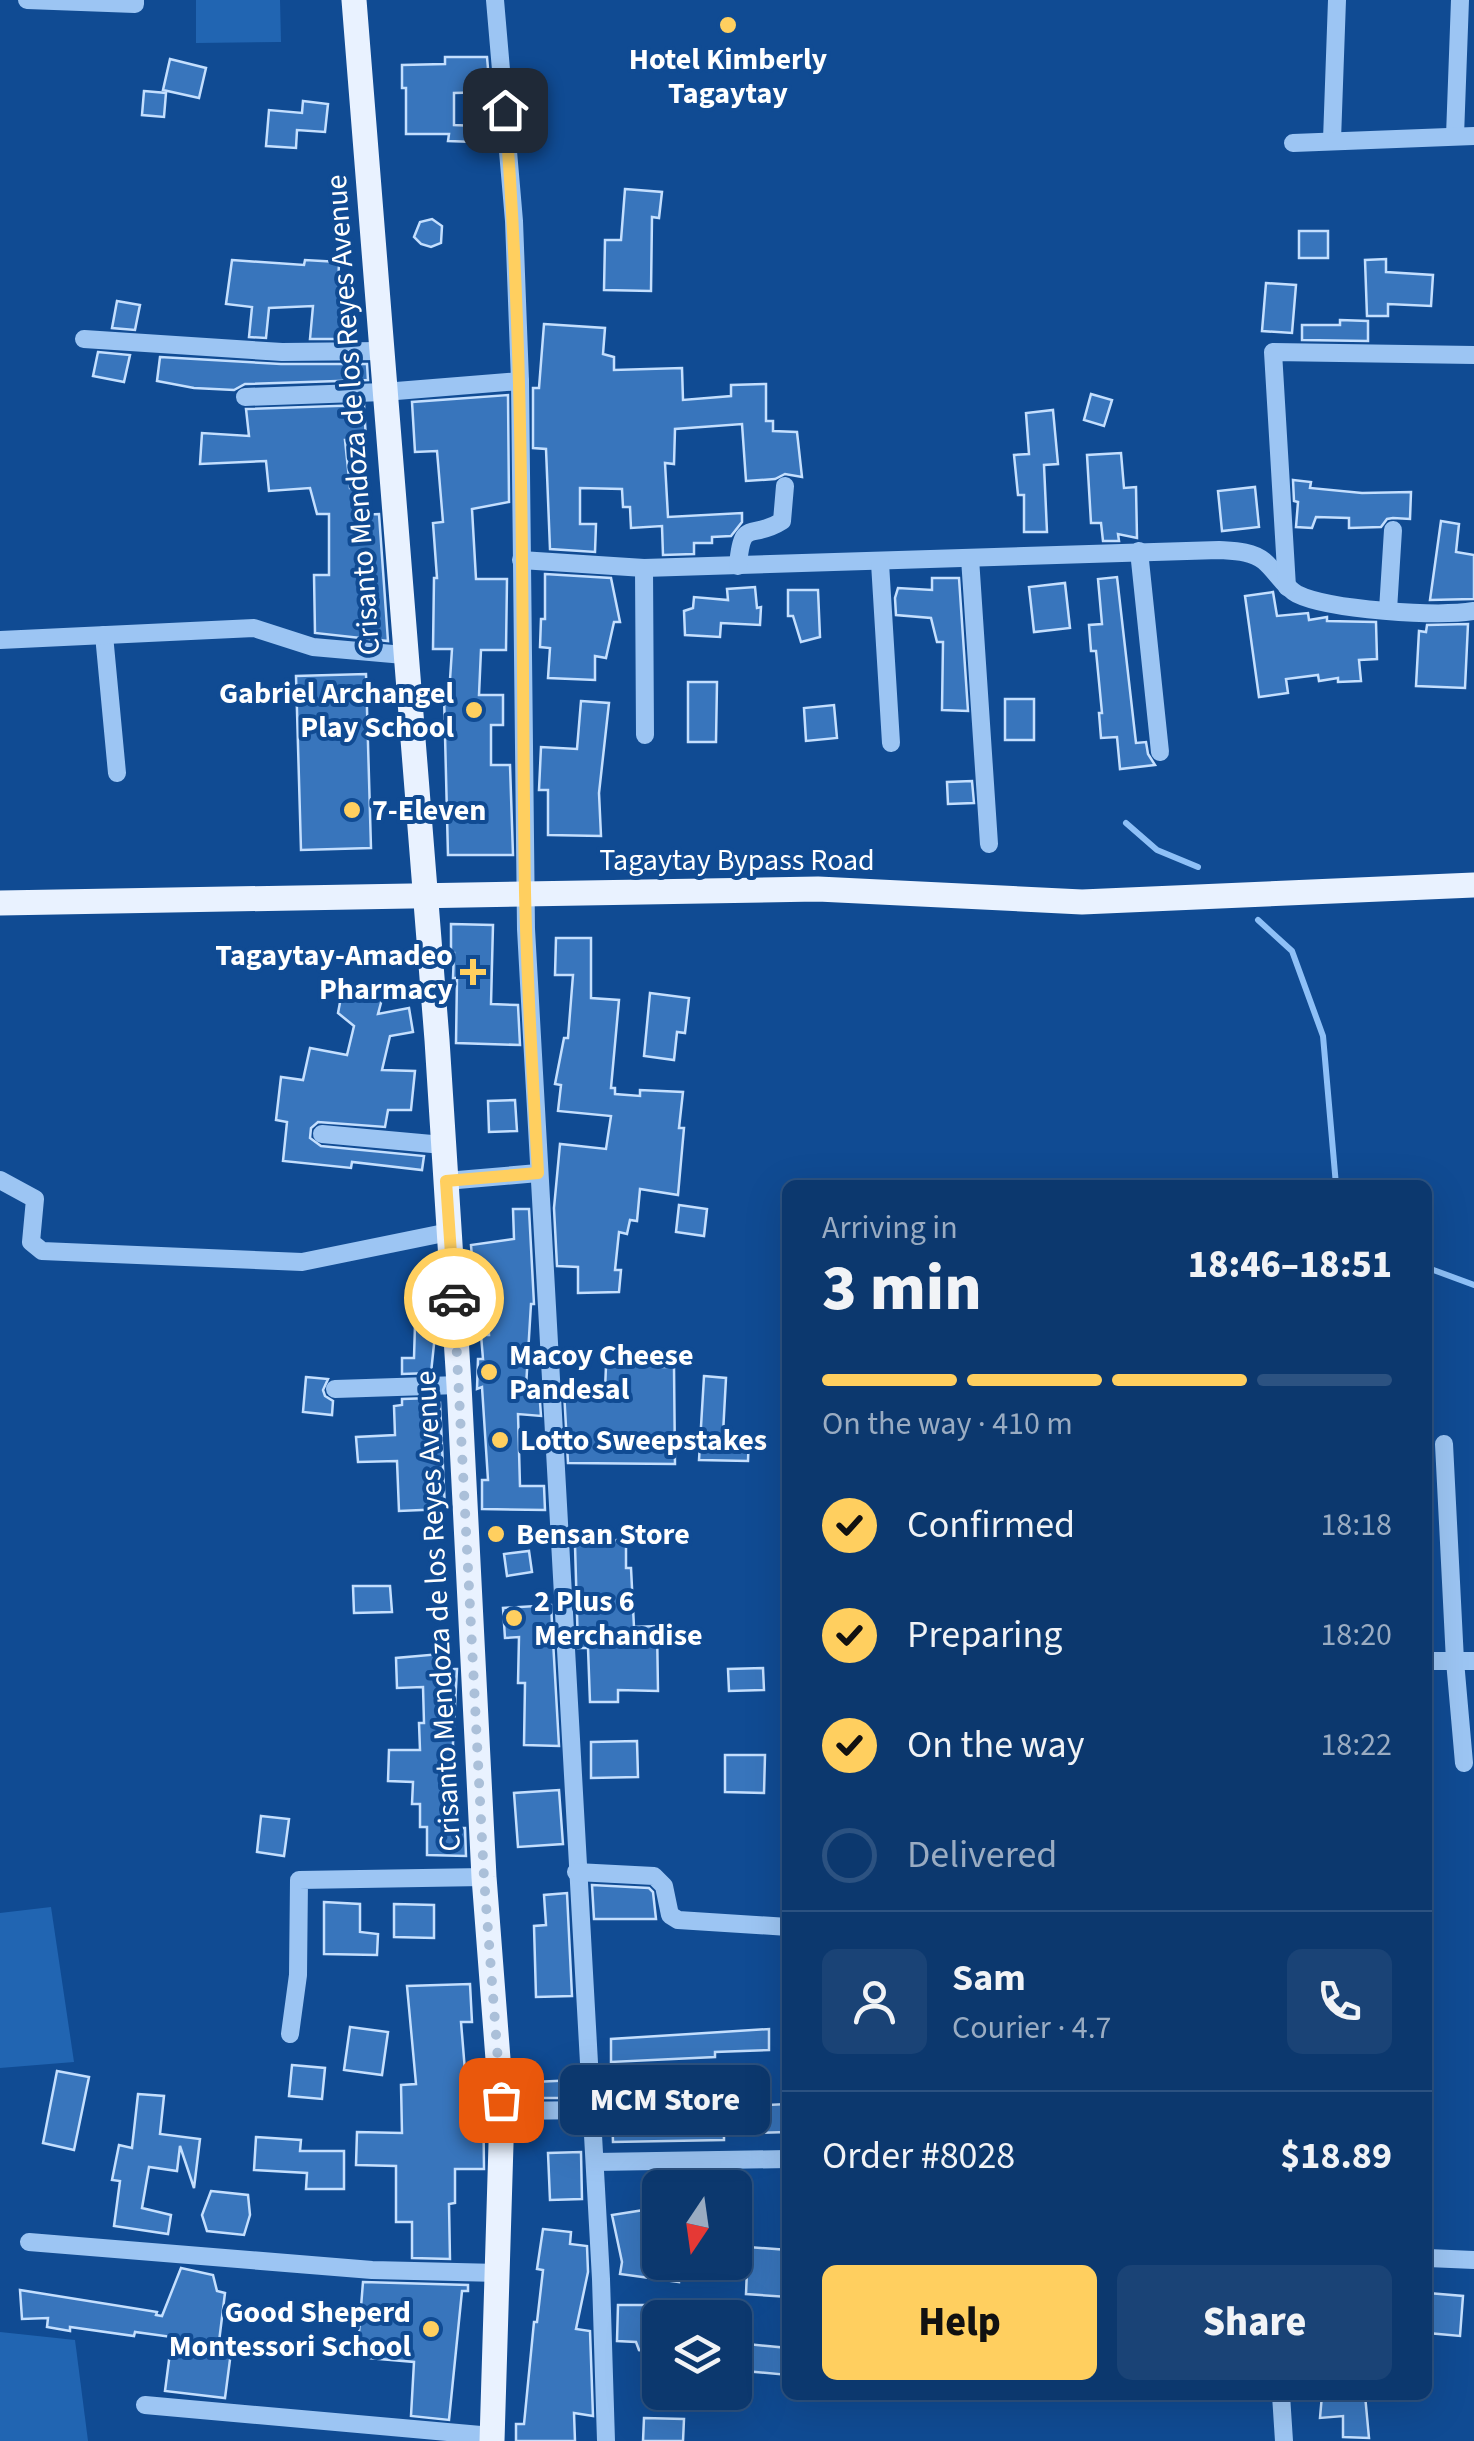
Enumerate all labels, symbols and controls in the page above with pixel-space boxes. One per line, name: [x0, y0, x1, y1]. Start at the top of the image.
marker: Hotel Kimberly Tagaytay: [717, 14, 739, 36]
place label: Hotel Kimberly Tagaytay: [629, 38, 828, 115]
pin: [463, 68, 548, 153]
icon: home: [478, 83, 533, 138]
street label: Crisanto Mendoza de los Reyes Avenue: [315, 173, 391, 657]
place label: Gabriel Archangel Play School: [219, 672, 454, 749]
marker: Gabriel Archangel Play School: [463, 699, 485, 721]
place label: 7-Eleven: [372, 789, 486, 832]
marker: 7-Eleven: [341, 799, 363, 821]
street label: Tagaytay Bypass Road: [599, 839, 875, 882]
place label: Tagaytay-Amadeo Pharmacy: [215, 934, 453, 1011]
marker: Tagaytay-Amadeo Pharmacy: [462, 961, 484, 983]
text: Arriving in: [822, 1205, 958, 1251]
text: 18:46–18:51: [1188, 1238, 1392, 1292]
text: 3 min: [822, 1242, 982, 1335]
courier: [404, 1248, 504, 1348]
icon: car: [427, 1271, 482, 1326]
place label: Macoy Cheese Pandesal: [509, 1334, 693, 1411]
marker: Macoy Cheese Pandesal: [478, 1361, 500, 1383]
street label: Crisanto Mendoza de los Reyes Avenue: [404, 1369, 472, 1853]
text: On the way · 410 m: [822, 1401, 1073, 1447]
place label: Lotto Sweepstakes: [520, 1419, 767, 1462]
marker: Lotto Sweepstakes: [489, 1429, 511, 1451]
icon: check: [822, 1498, 877, 1553]
text: Confirmed: [907, 1498, 1075, 1552]
text: 18:18: [1320, 1502, 1392, 1548]
place label: Bensan Store: [516, 1513, 690, 1556]
marker: Bensan Store: [485, 1523, 507, 1545]
place label: 2 Plus 6 Merchandise: [534, 1580, 702, 1657]
marker: 2 Plus 6 Merchandise: [503, 1607, 525, 1629]
icon: check: [822, 1608, 877, 1663]
text: Preparing: [907, 1608, 1062, 1662]
text: 18:20: [1320, 1612, 1392, 1658]
icon: check: [822, 1718, 877, 1773]
text: On the way: [907, 1718, 1084, 1772]
text: 18:22: [1320, 1722, 1392, 1768]
text: Delivered: [907, 1828, 1057, 1882]
button: person: [822, 1949, 927, 2054]
button: phone: [1287, 1949, 1392, 2054]
text: Sam: [952, 1951, 1026, 2005]
text: Courier · 4.7: [952, 2005, 1112, 2051]
pin: [459, 2058, 544, 2143]
callout: MCM Store: [561, 2065, 771, 2135]
icon: bag: [474, 2073, 529, 2128]
text: MCM Store: [590, 2077, 740, 2123]
text: Order #8028: [822, 2129, 1015, 2183]
text: $18.89: [1280, 2129, 1392, 2183]
north arrow: [642, 2170, 752, 2280]
map controls: [642, 2170, 752, 2410]
button: Help: [822, 2265, 1097, 2380]
button: Share: [1117, 2265, 1392, 2380]
place label: Good Sheperd Montessori School: [169, 2291, 411, 2368]
button: layers: [642, 2300, 752, 2410]
marker: Good Sheperd Montessori School: [420, 2318, 442, 2340]

